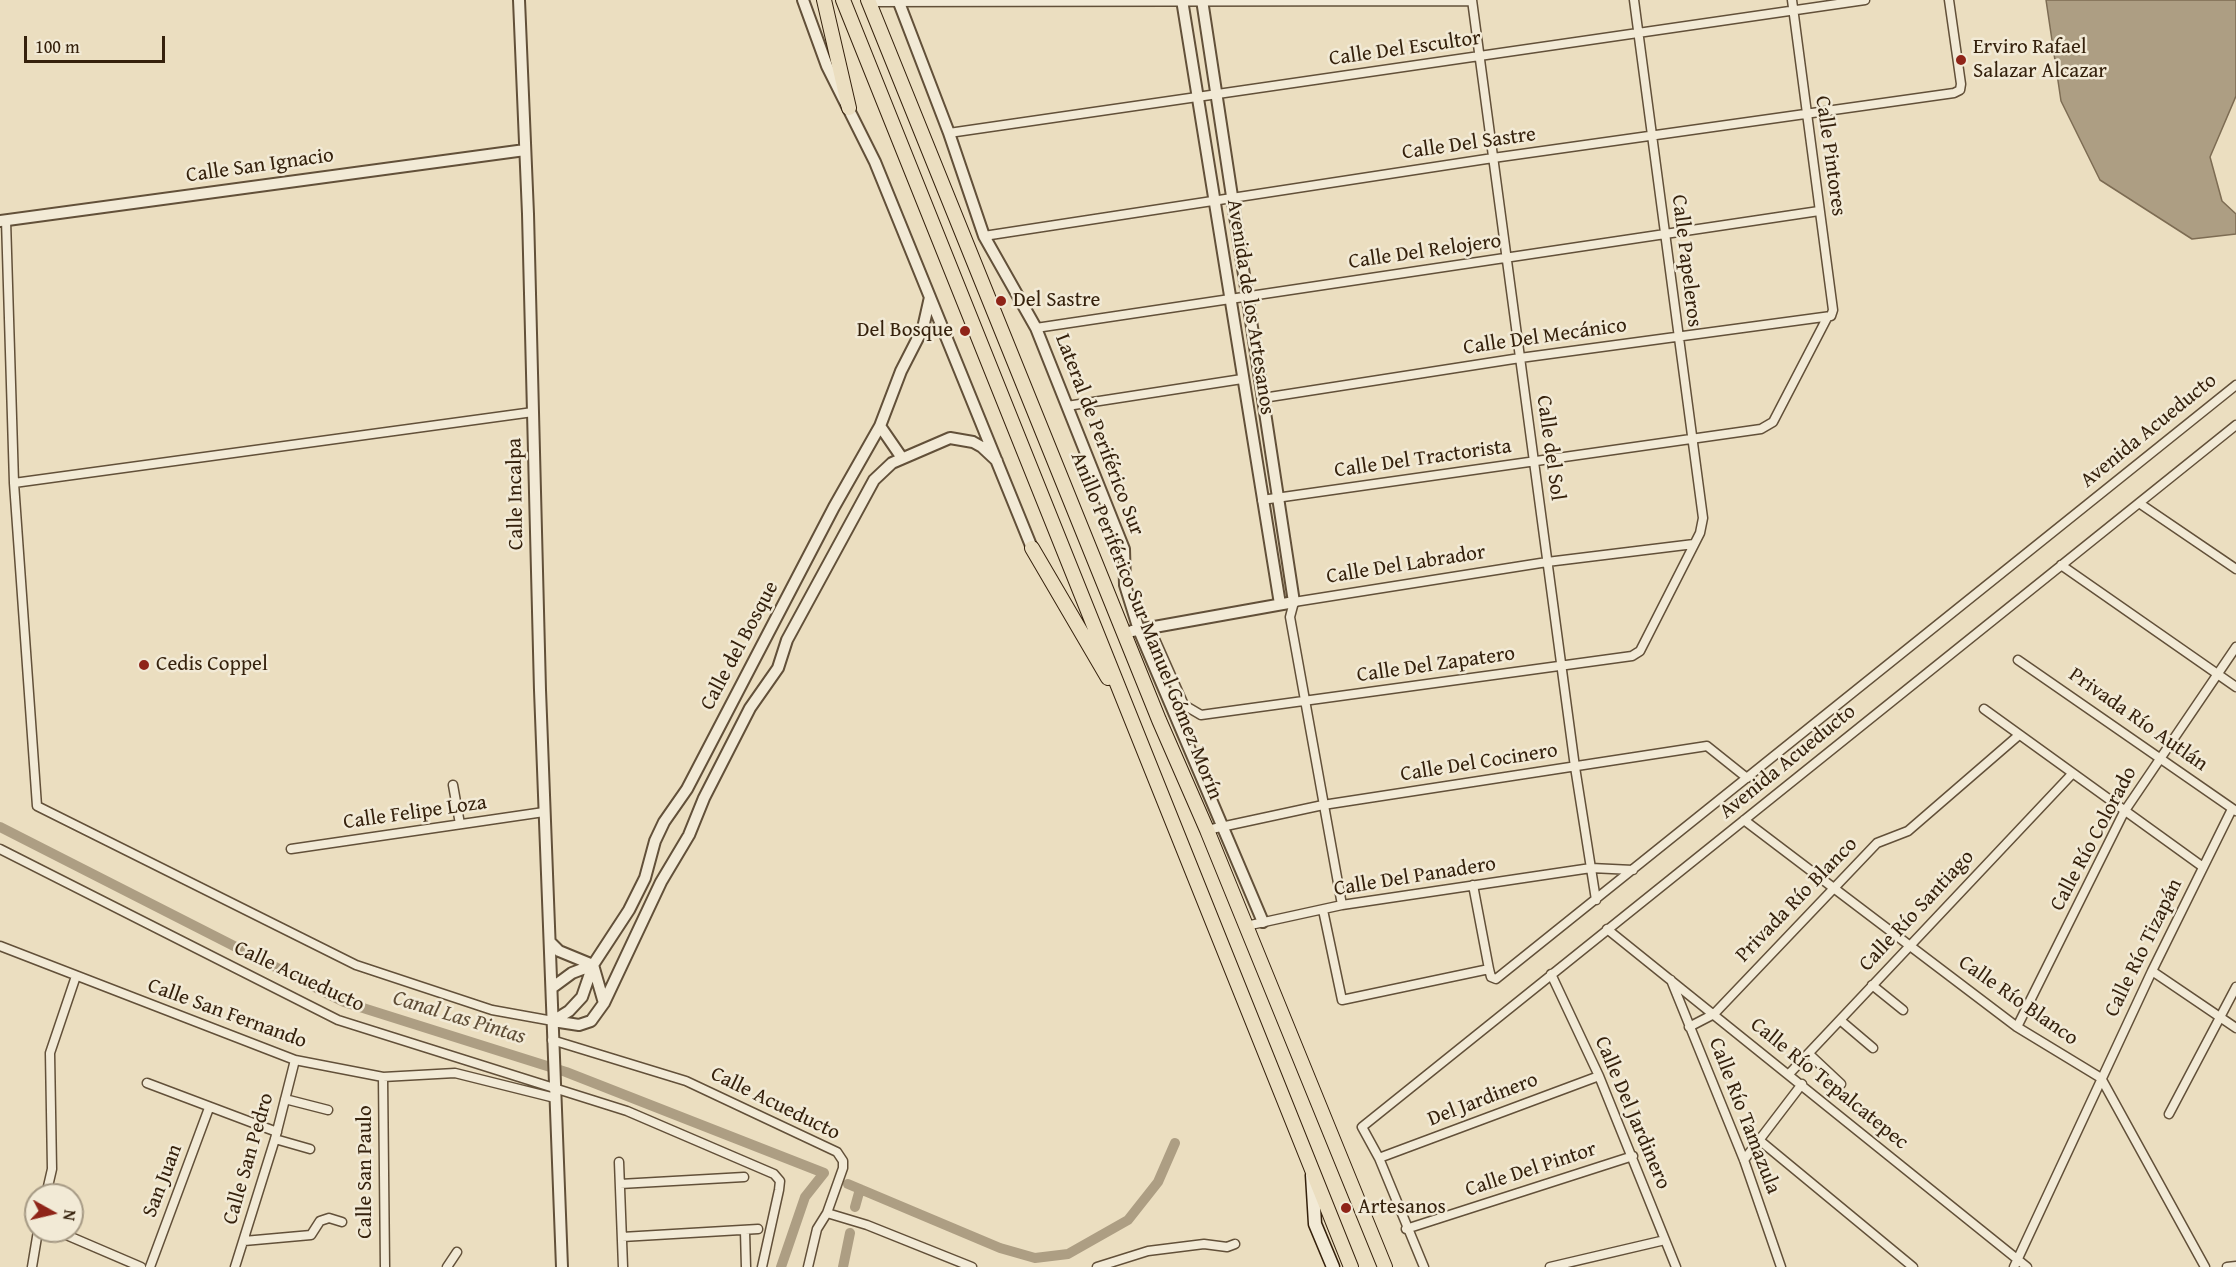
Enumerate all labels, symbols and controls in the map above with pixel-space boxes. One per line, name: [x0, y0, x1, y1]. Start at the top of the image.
scale bar: [27, 24, 168, 62]
street label: Calle Del Escultor: [1327, 26, 1483, 72]
text: 100 m: [35, 33, 80, 60]
place label: Erviro Rafael Salazar Alcazar: [1973, 35, 2107, 85]
marker: Erviro Rafael Salazar Alcazar: [1954, 53, 1968, 67]
street label: Calle Pintores: [1809, 94, 1851, 218]
street label: Calle Del Sastre: [1400, 122, 1538, 166]
street label: Calle San Ignacio: [185, 143, 335, 189]
street label: Calle Papeleros: [1665, 193, 1707, 329]
street label: Avenida de los Artesanos: [1221, 197, 1279, 417]
street label: Calle Del Relojero: [1347, 229, 1503, 275]
place label: Del Sastre: [1013, 288, 1100, 314]
marker: Del Sastre: [994, 294, 1008, 308]
street label: Calle Del Mecánico: [1462, 313, 1628, 361]
place label: Del Bosque: [857, 318, 953, 344]
marker: Del Bosque: [958, 324, 972, 338]
street label: Lateral de Periférico Sur: [1049, 331, 1149, 539]
street label: Avenida Acueducto: [2076, 368, 2222, 494]
street label: Calle del Sol: [1530, 394, 1570, 502]
street label: Calle Del Tractorista: [1333, 434, 1513, 484]
street label: Calle Incalpa: [502, 438, 530, 550]
street label: Anillo Periférico Sur Manuel Gómez Morín: [1064, 448, 1228, 804]
street label: Calle Del Labrador: [1325, 540, 1487, 590]
street label: Calle del Bosque: [695, 577, 785, 715]
street label: Calle Del Zapatero: [1355, 641, 1517, 689]
place label: Cedis Coppel: [156, 652, 268, 678]
marker: Cedis Coppel: [137, 658, 151, 672]
street label: Privada Río Autlán: [2064, 663, 2212, 777]
street label: Avenida Acueducto: [1715, 699, 1861, 825]
street label: Calle Del Cocinero: [1399, 738, 1559, 788]
street label: Calle Río Colorado: [2045, 762, 2143, 916]
street label: Calle Felipe Loza: [342, 790, 488, 836]
street label: Privada Río Blanco: [1731, 832, 1863, 968]
street label: Calle Río Santiago: [1854, 845, 1980, 977]
street label: Calle Del Panadero: [1332, 852, 1498, 902]
street label: Calle Río Tizapán: [2100, 875, 2188, 1021]
street label: Calle Acueducto: [230, 936, 368, 1018]
street label: Calle Río Blanco: [1953, 950, 2083, 1052]
street label: Calle San Fernando: [144, 974, 310, 1054]
water label: Canal Las Pintas: [390, 985, 528, 1051]
street label: Calle Río Tepalcatepec: [1745, 1013, 1913, 1155]
street label: Calle Del Jardinero: [1588, 1033, 1676, 1193]
street label: Calle Río Tamazula: [1703, 1034, 1785, 1198]
street label: Calle Acueducto: [706, 1062, 844, 1146]
street label: Del Jardinero: [1424, 1067, 1542, 1133]
street label: Calle San Pedro: [218, 1090, 280, 1228]
street label: Calle San Paulo: [353, 1105, 379, 1239]
street label: Calle Del Pintor: [1462, 1137, 1600, 1203]
street label: San Juan: [138, 1141, 188, 1221]
north arrow: [24, 1183, 84, 1243]
place label: Artesanos: [1358, 1195, 1446, 1221]
marker: Artesanos: [1339, 1201, 1353, 1215]
text: N: [57, 1208, 82, 1222]

